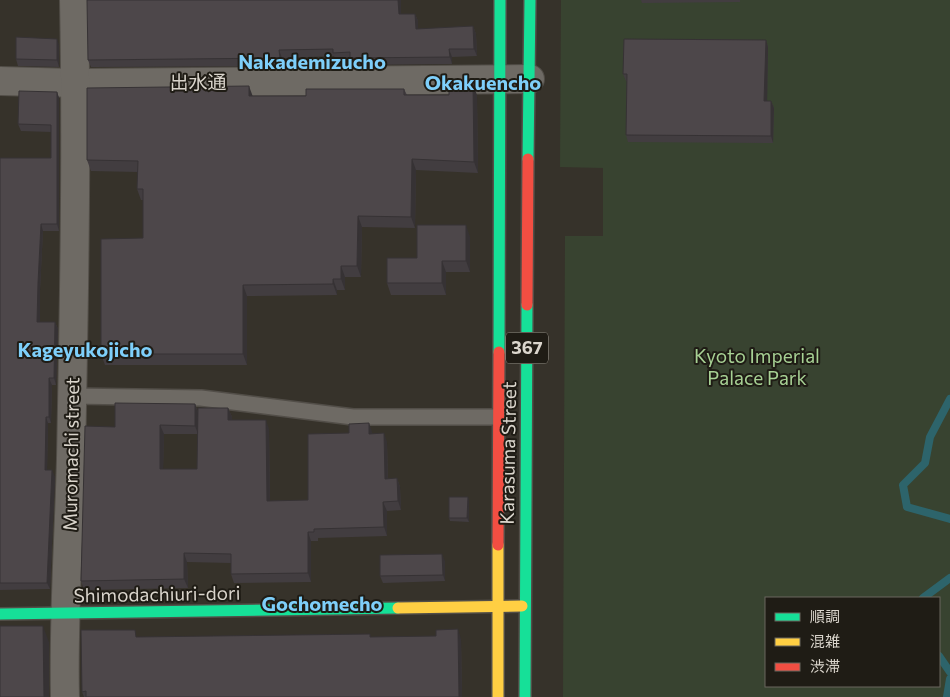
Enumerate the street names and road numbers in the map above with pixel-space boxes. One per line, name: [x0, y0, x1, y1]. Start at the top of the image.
street label: 出水通: [169, 70, 227, 93]
road number: 367: [506, 332, 548, 363]
street label: Muromachi street: [58, 377, 83, 531]
street label: Karasuma Street: [495, 381, 520, 525]
street label: Shimodachiuri-dori: [73, 581, 241, 606]

